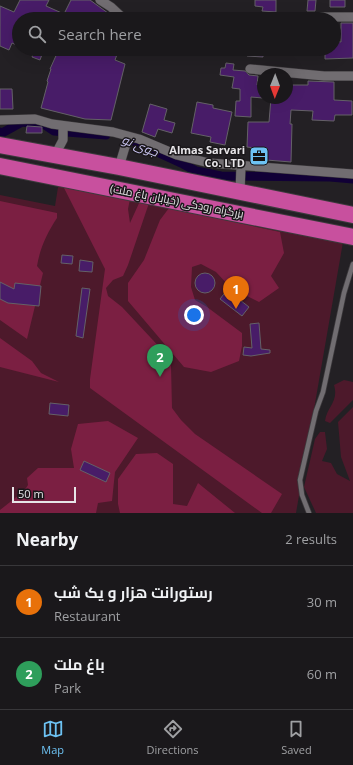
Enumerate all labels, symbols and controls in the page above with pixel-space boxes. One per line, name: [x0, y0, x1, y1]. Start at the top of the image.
search box: [12, 12, 341, 56]
icon: search: [26, 23, 48, 45]
text: Search here: [58, 24, 142, 44]
north arrow: [257, 68, 293, 104]
water label: جوی نو: [120, 131, 162, 161]
place label: Almas Sarvari Co. LTD: [169, 142, 245, 170]
office icon: Almas Sarvari Co. LTD: [248, 145, 270, 167]
street label: بزرگراه رودکی (خیابان باغ ملت): [109, 180, 245, 222]
pin: 1: [223, 276, 249, 309]
your location: [184, 305, 204, 325]
pin: 2: [147, 344, 173, 377]
scale bar: [12, 485, 76, 504]
text: 50 m: [18, 486, 44, 501]
text: Nearby: [16, 528, 78, 551]
text: 2 results: [285, 530, 337, 548]
text: رستورانت هزار و یک شب: [54, 582, 213, 602]
text: 1: [25, 593, 33, 611]
text: 30 m: [307, 593, 337, 611]
text: Restaurant: [54, 607, 121, 625]
text: باغ ملت: [54, 654, 105, 674]
text: 2: [25, 665, 33, 683]
text: 60 m: [307, 665, 337, 683]
text: Park: [54, 679, 81, 697]
tab: Map: [41, 718, 64, 757]
tab: Directions: [147, 718, 199, 757]
tab: Saved: [281, 718, 312, 757]

